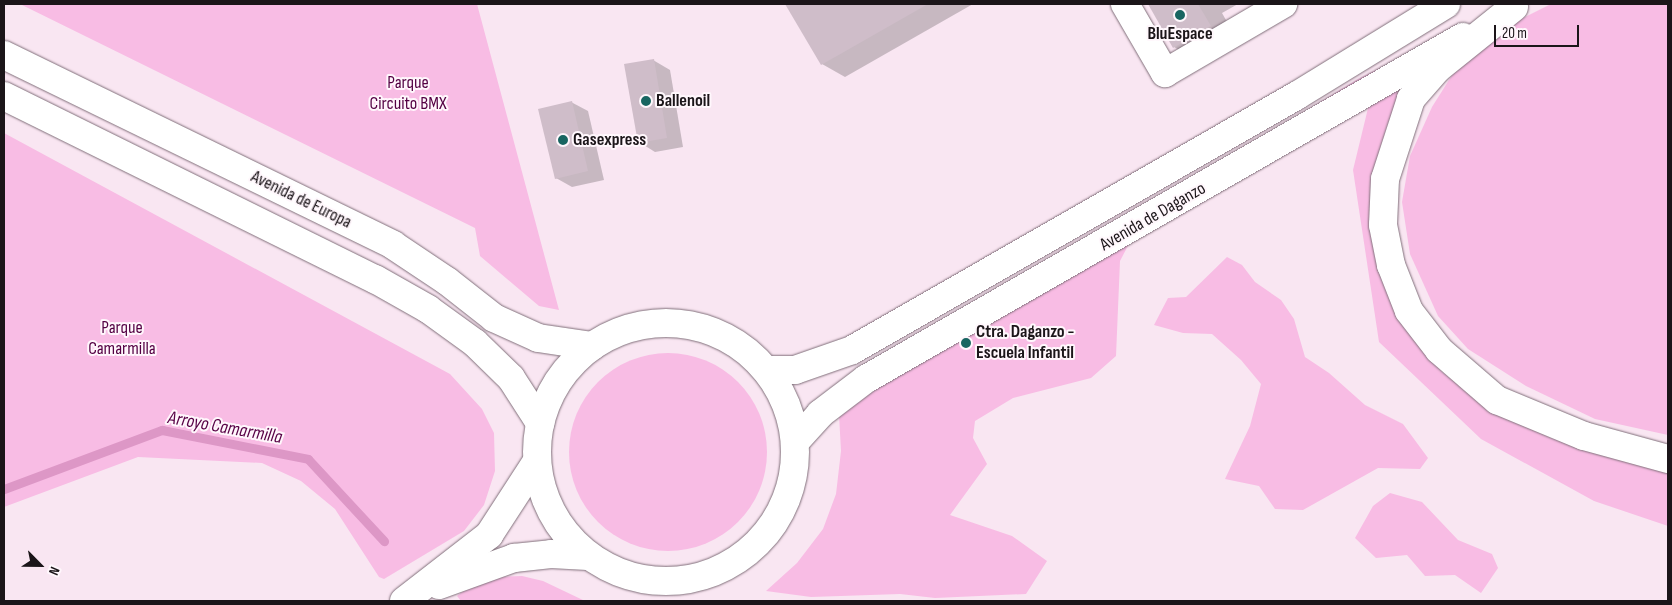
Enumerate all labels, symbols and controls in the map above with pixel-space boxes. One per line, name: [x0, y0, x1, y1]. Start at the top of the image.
marker: BluEspace: [1174, 9, 1186, 21]
scale bar: [1497, 15, 1582, 47]
place label: BluEspace: [1147, 23, 1213, 45]
text: 20 m: [1502, 24, 1527, 43]
park label: Parque Circuito BMX: [369, 73, 447, 116]
place label: Ballenoil: [656, 90, 710, 112]
marker: Ballenoil: [640, 95, 652, 107]
place label: Gasexpress: [573, 129, 646, 151]
marker: Gasexpress: [557, 134, 569, 146]
street label: Avenida de Europa: [247, 166, 355, 234]
street label: Avenida de Daganzo: [1096, 178, 1210, 256]
park label: Parque Camarmilla: [88, 318, 156, 360]
place label: Ctra. Daganzo - Escuela Infantil: [976, 322, 1074, 364]
marker: Ctra. Daganzo - Escuela Infantil: [960, 337, 972, 349]
water label: Arroyo Camarmilla: [166, 407, 284, 449]
north arrow: [15, 540, 65, 590]
text: N: [45, 564, 64, 578]

